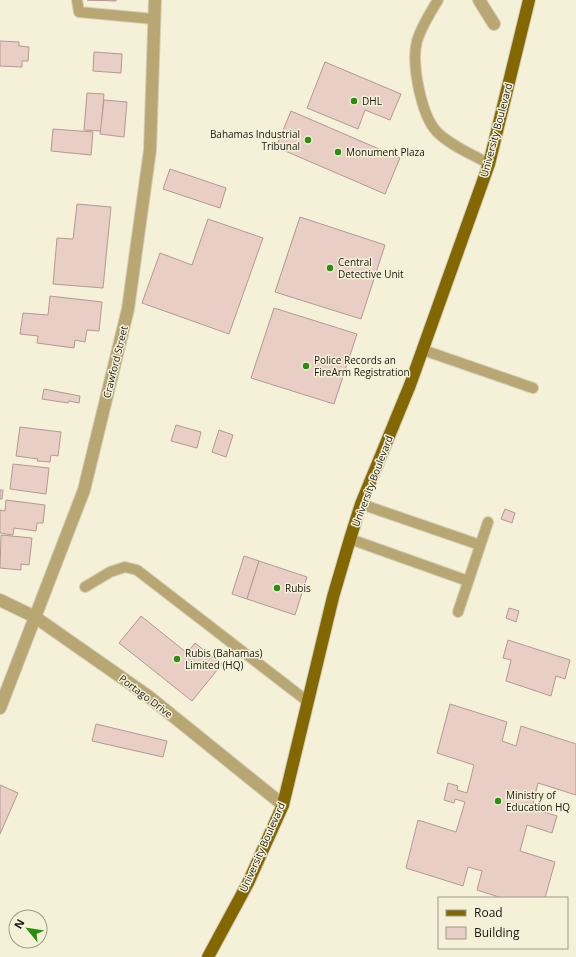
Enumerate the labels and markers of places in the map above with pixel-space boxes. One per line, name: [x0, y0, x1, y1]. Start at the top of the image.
place label: DHL: [362, 94, 382, 108]
marker: DHL: [349, 96, 359, 106]
place label: Bahamas Industrial Tribunal: [210, 127, 300, 153]
marker: Bahamas Industrial Tribunal: [303, 135, 313, 145]
place label: Monument Plaza: [346, 145, 425, 159]
marker: Monument Plaza: [333, 147, 343, 157]
place label: Central Detective Unit: [338, 255, 404, 281]
marker: Central Detective Unit: [325, 263, 335, 273]
place label: Police Records an FireArm Registration: [314, 353, 410, 379]
marker: Police Records an FireArm Registration: [301, 361, 311, 371]
place label: Rubis: [285, 581, 311, 595]
marker: Rubis: [272, 583, 282, 593]
place label: Rubis (Bahamas) Limited (HQ): [185, 646, 263, 672]
marker: Rubis (Bahamas) Limited (HQ): [172, 654, 182, 664]
place label: Ministry of Education HQ: [506, 788, 570, 814]
marker: Ministry of Education HQ: [493, 796, 503, 806]

